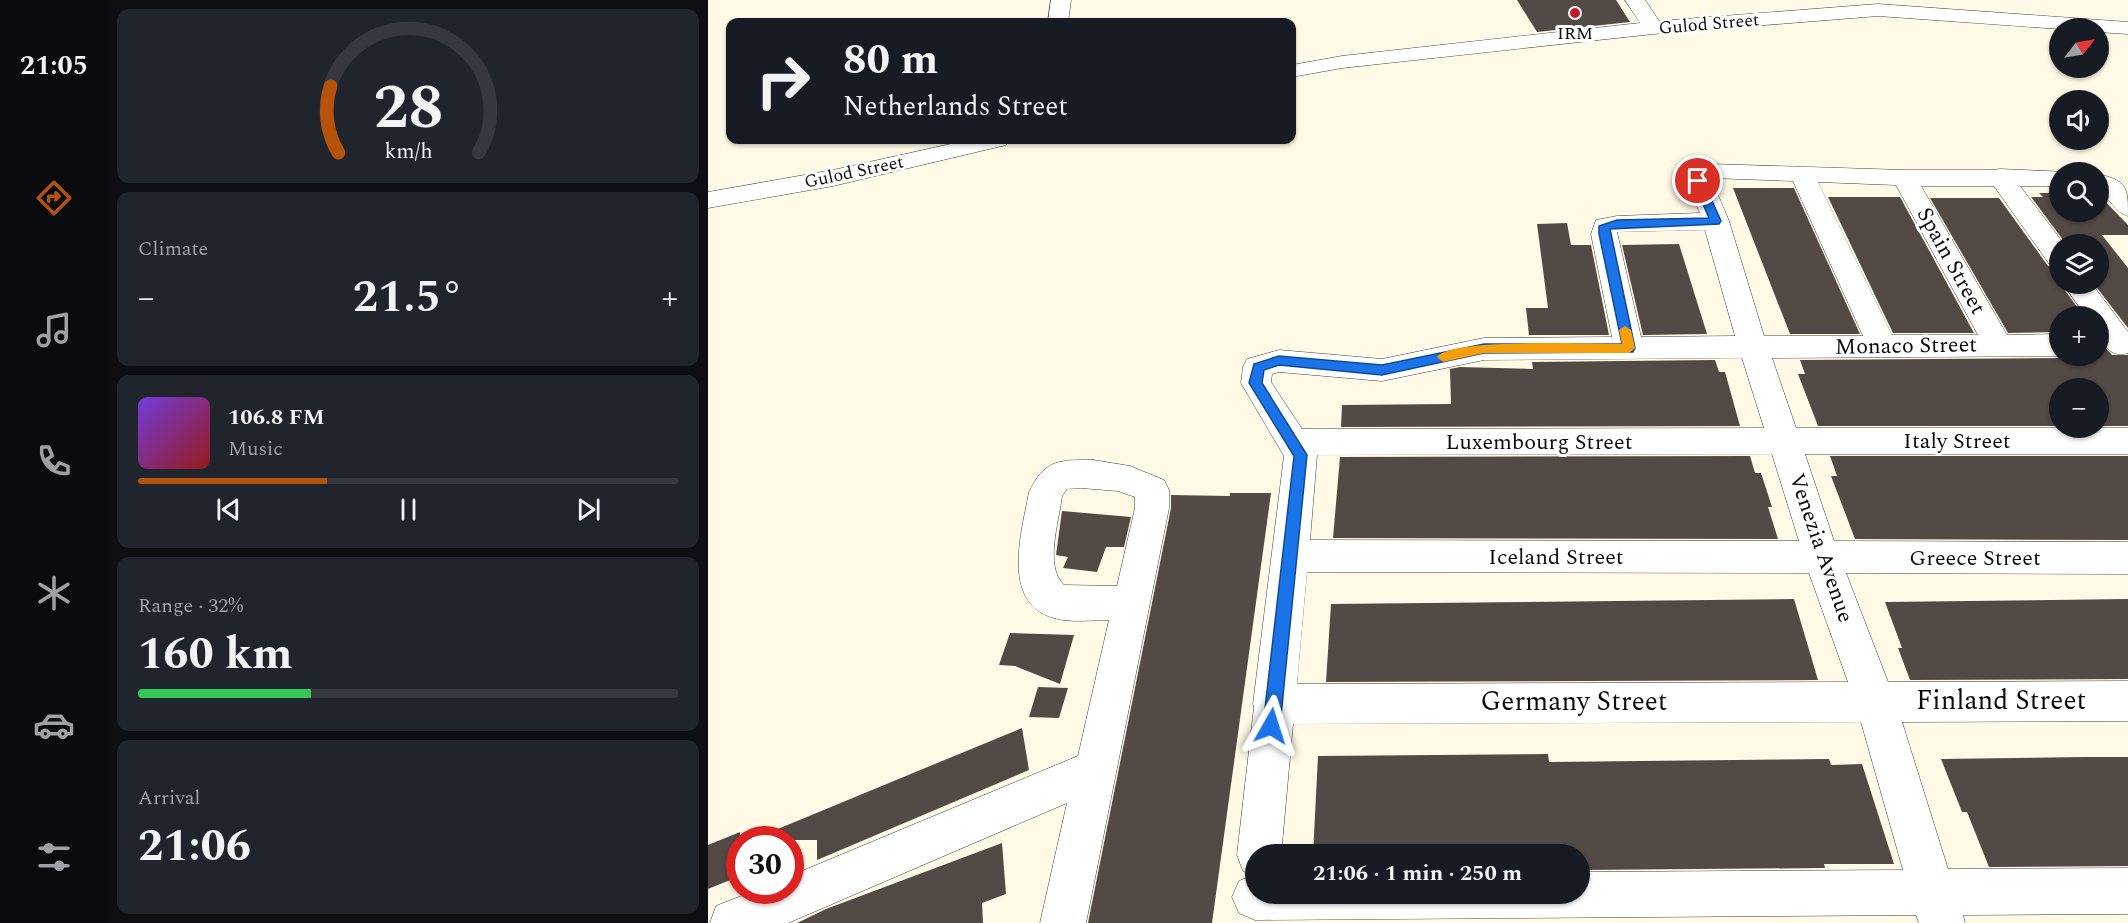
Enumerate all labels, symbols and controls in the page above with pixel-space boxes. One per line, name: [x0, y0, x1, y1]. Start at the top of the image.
marker: IRM: [1568, 6, 1582, 20]
street label: Gulod Street: [1658, 6, 1760, 42]
north arrow: [2049, 18, 2109, 78]
map controls: [2049, 18, 2109, 438]
place label: IRM: [1557, 20, 1593, 47]
text: 80 m: [843, 29, 938, 92]
icon: right: [744, 42, 822, 120]
text: 21:05: [20, 45, 88, 87]
text: 28: [373, 61, 443, 156]
text: Netherlands Street: [843, 86, 1068, 128]
button: sound: [2049, 90, 2109, 150]
text: km/h: [384, 135, 432, 168]
street label: Gulod Street: [802, 148, 906, 196]
pin: [1672, 155, 1723, 206]
button: search: [2049, 162, 2109, 222]
icon: arrive: [1681, 164, 1714, 197]
icon: directions: [33, 177, 75, 219]
street label: Spain Street: [1908, 201, 1994, 321]
text: Climate: [138, 234, 208, 264]
button: layers: [2049, 234, 2109, 294]
text: 21.5°: [353, 263, 463, 332]
text: −: [138, 273, 155, 323]
text: +: [661, 273, 678, 323]
button: +: [2049, 306, 2109, 366]
icon: music: [33, 309, 75, 351]
street label: Monaco Street: [1835, 328, 1978, 364]
button: −: [2049, 378, 2109, 438]
text: 106.8 FM: [228, 401, 325, 434]
street label: Italy Street: [1903, 425, 2011, 458]
street label: Luxembourg Street: [1446, 426, 1633, 459]
text: Music: [228, 434, 283, 464]
icon: phone: [33, 440, 75, 482]
street label: Venezia Avenue: [1780, 469, 1862, 627]
icon: previous: [212, 493, 245, 526]
icon: pause: [392, 493, 425, 526]
icon: next: [572, 493, 605, 526]
street label: Iceland Street: [1488, 541, 1624, 574]
street label: Greece Street: [1909, 542, 2041, 575]
icon: climate: [33, 572, 75, 614]
text: Range · 32%: [138, 591, 243, 621]
text: 160 km: [138, 620, 293, 689]
street label: Finland Street: [1916, 680, 2086, 722]
street label: Germany Street: [1481, 681, 1667, 723]
position arrow: [1239, 694, 1303, 758]
icon: car: [33, 704, 75, 746]
text: Arrival: [138, 783, 200, 813]
text: 21:06: [138, 812, 251, 881]
speed limit sign: 30: [726, 826, 804, 904]
icon: filters: [33, 836, 75, 878]
text: 21:06 · 1 min · 250 m: [1313, 857, 1522, 890]

